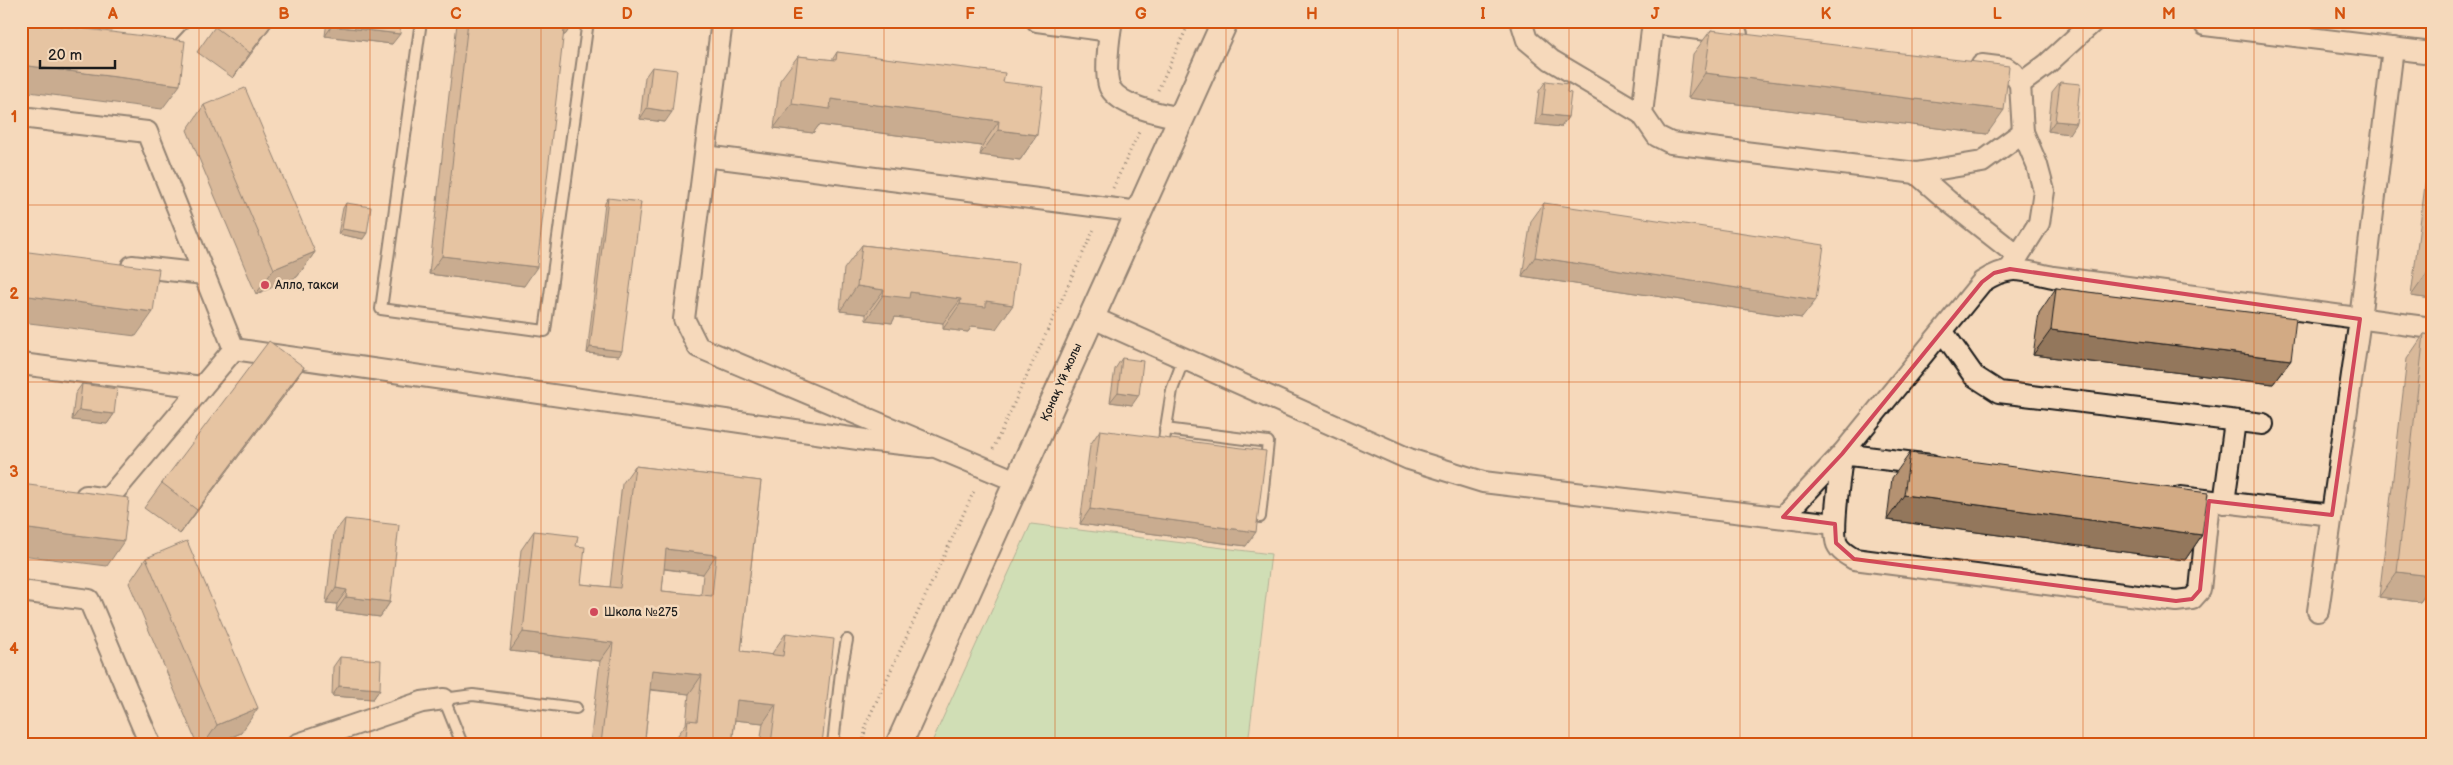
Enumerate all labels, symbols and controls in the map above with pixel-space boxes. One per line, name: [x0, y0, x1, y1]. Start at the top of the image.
text: A: [107, 5, 118, 24]
text: B: [278, 5, 290, 24]
text: C: [450, 5, 462, 24]
text: D: [621, 5, 633, 24]
text: E: [793, 5, 803, 24]
text: F: [965, 5, 975, 24]
text: G: [1135, 5, 1147, 24]
text: H: [1306, 5, 1318, 24]
text: I: [1480, 5, 1486, 24]
text: J: [1651, 5, 1660, 24]
text: K: [1821, 5, 1832, 24]
text: L: [1992, 5, 2002, 24]
text: M: [2162, 5, 2176, 24]
text: N: [2334, 5, 2346, 24]
scale bar: [40, 38, 115, 70]
text: 20 m: [48, 46, 82, 65]
text: 1: [11, 108, 17, 127]
place label: Алло, такси: [274, 278, 339, 293]
marker: Алло, такси: [259, 279, 271, 291]
text: 2: [9, 285, 19, 304]
street label: Қонақ Үй жолы: [1038, 341, 1085, 424]
text: 3: [9, 463, 19, 482]
place label: Школа №275: [604, 605, 678, 620]
marker: Школа №275: [588, 606, 600, 618]
text: 4: [9, 640, 19, 659]

